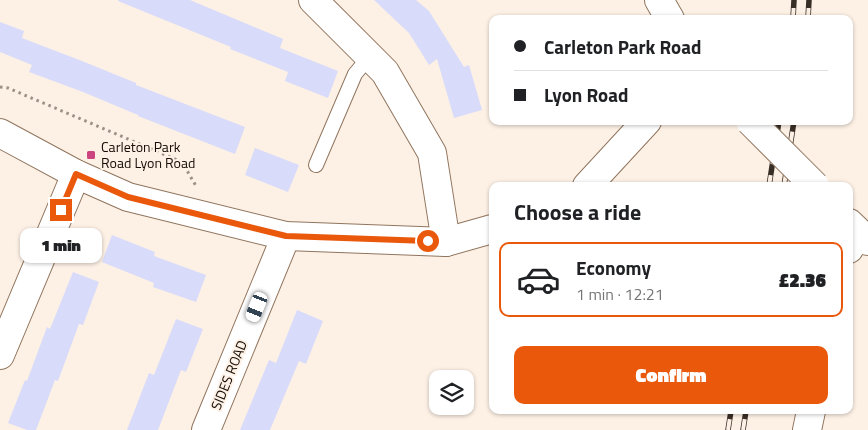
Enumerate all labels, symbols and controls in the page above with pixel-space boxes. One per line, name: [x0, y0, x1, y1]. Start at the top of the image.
text: Carleton Park Road: [544, 32, 701, 61]
text: Lyon Road: [544, 80, 628, 109]
place label: Carleton Park Road Lyon Road: [101, 136, 195, 173]
marker: Carleton Park Road Lyon Road: [85, 149, 97, 161]
text: Choose a ride: [514, 195, 641, 229]
route end: [50, 199, 72, 221]
callout: 1 min: [20, 228, 102, 262]
route start: [417, 230, 439, 252]
text: 1 min: [41, 233, 81, 257]
text: Economy: [576, 253, 651, 282]
icon: car: [516, 257, 561, 302]
text: £2.36: [779, 265, 826, 294]
text: 1 min · 12:21: [576, 282, 664, 306]
car: [244, 290, 269, 324]
street label: SIDES ROAD: [205, 337, 252, 413]
button: Confirm: [514, 346, 828, 404]
map controls: [429, 370, 474, 415]
button: layers: [429, 370, 474, 415]

